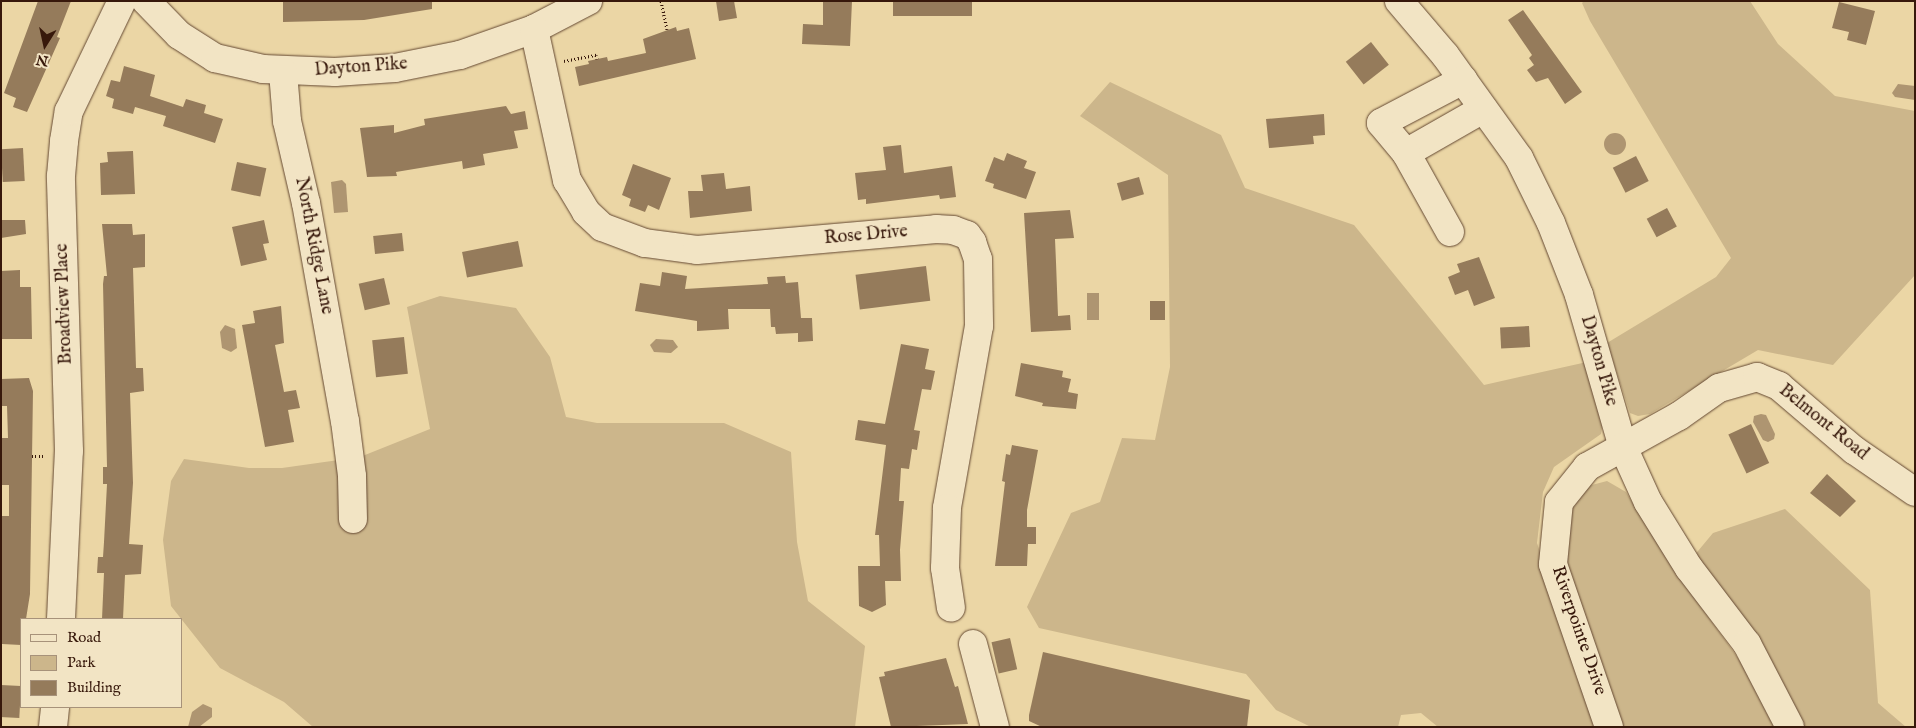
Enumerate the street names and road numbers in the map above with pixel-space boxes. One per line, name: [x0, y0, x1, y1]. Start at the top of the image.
street label: Dayton Pike: [314, 54, 408, 82]
street label: North Ridge Lane: [289, 176, 337, 316]
street label: Rose Drive: [823, 222, 909, 250]
street label: Broadview Place: [52, 243, 78, 365]
street label: Dayton Pike: [1575, 313, 1621, 409]
street label: Belmont Road: [1774, 380, 1872, 466]
street label: Riverpointe Drive: [1546, 564, 1610, 698]

